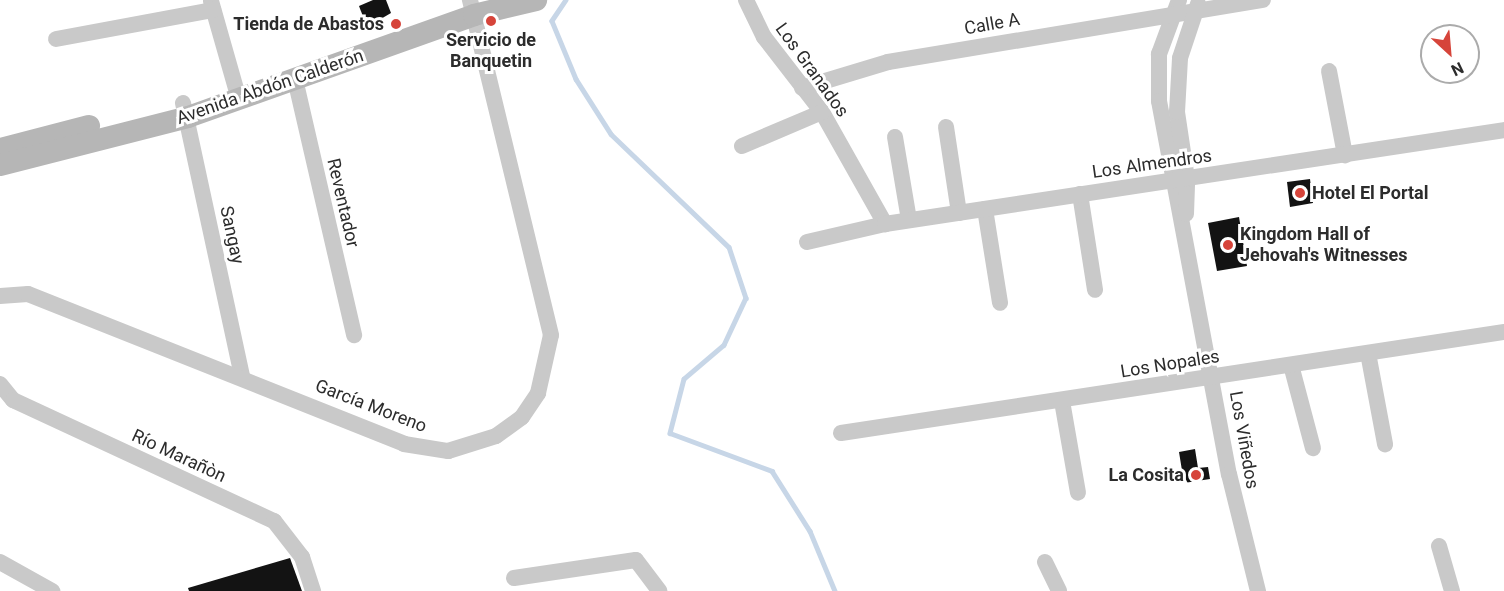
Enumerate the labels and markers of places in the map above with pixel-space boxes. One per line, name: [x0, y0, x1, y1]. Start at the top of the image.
place label: Tienda de Abastos: [233, 13, 384, 35]
marker: Servicio de Banquetin: [484, 14, 498, 28]
marker: Tienda de Abastos: [389, 17, 403, 31]
place label: Servicio de Banquetin: [446, 30, 536, 72]
place label: Hotel El Portal: [1312, 182, 1428, 204]
marker: Hotel El Portal: [1293, 186, 1307, 200]
place label: Kingdom Hall of Jehovah's Witnesses: [1240, 224, 1408, 266]
marker: Kingdom Hall of Jehovah's Witnesses: [1221, 238, 1235, 252]
place label: La Cosita: [1108, 464, 1184, 486]
marker: La Cosita: [1189, 468, 1203, 482]

